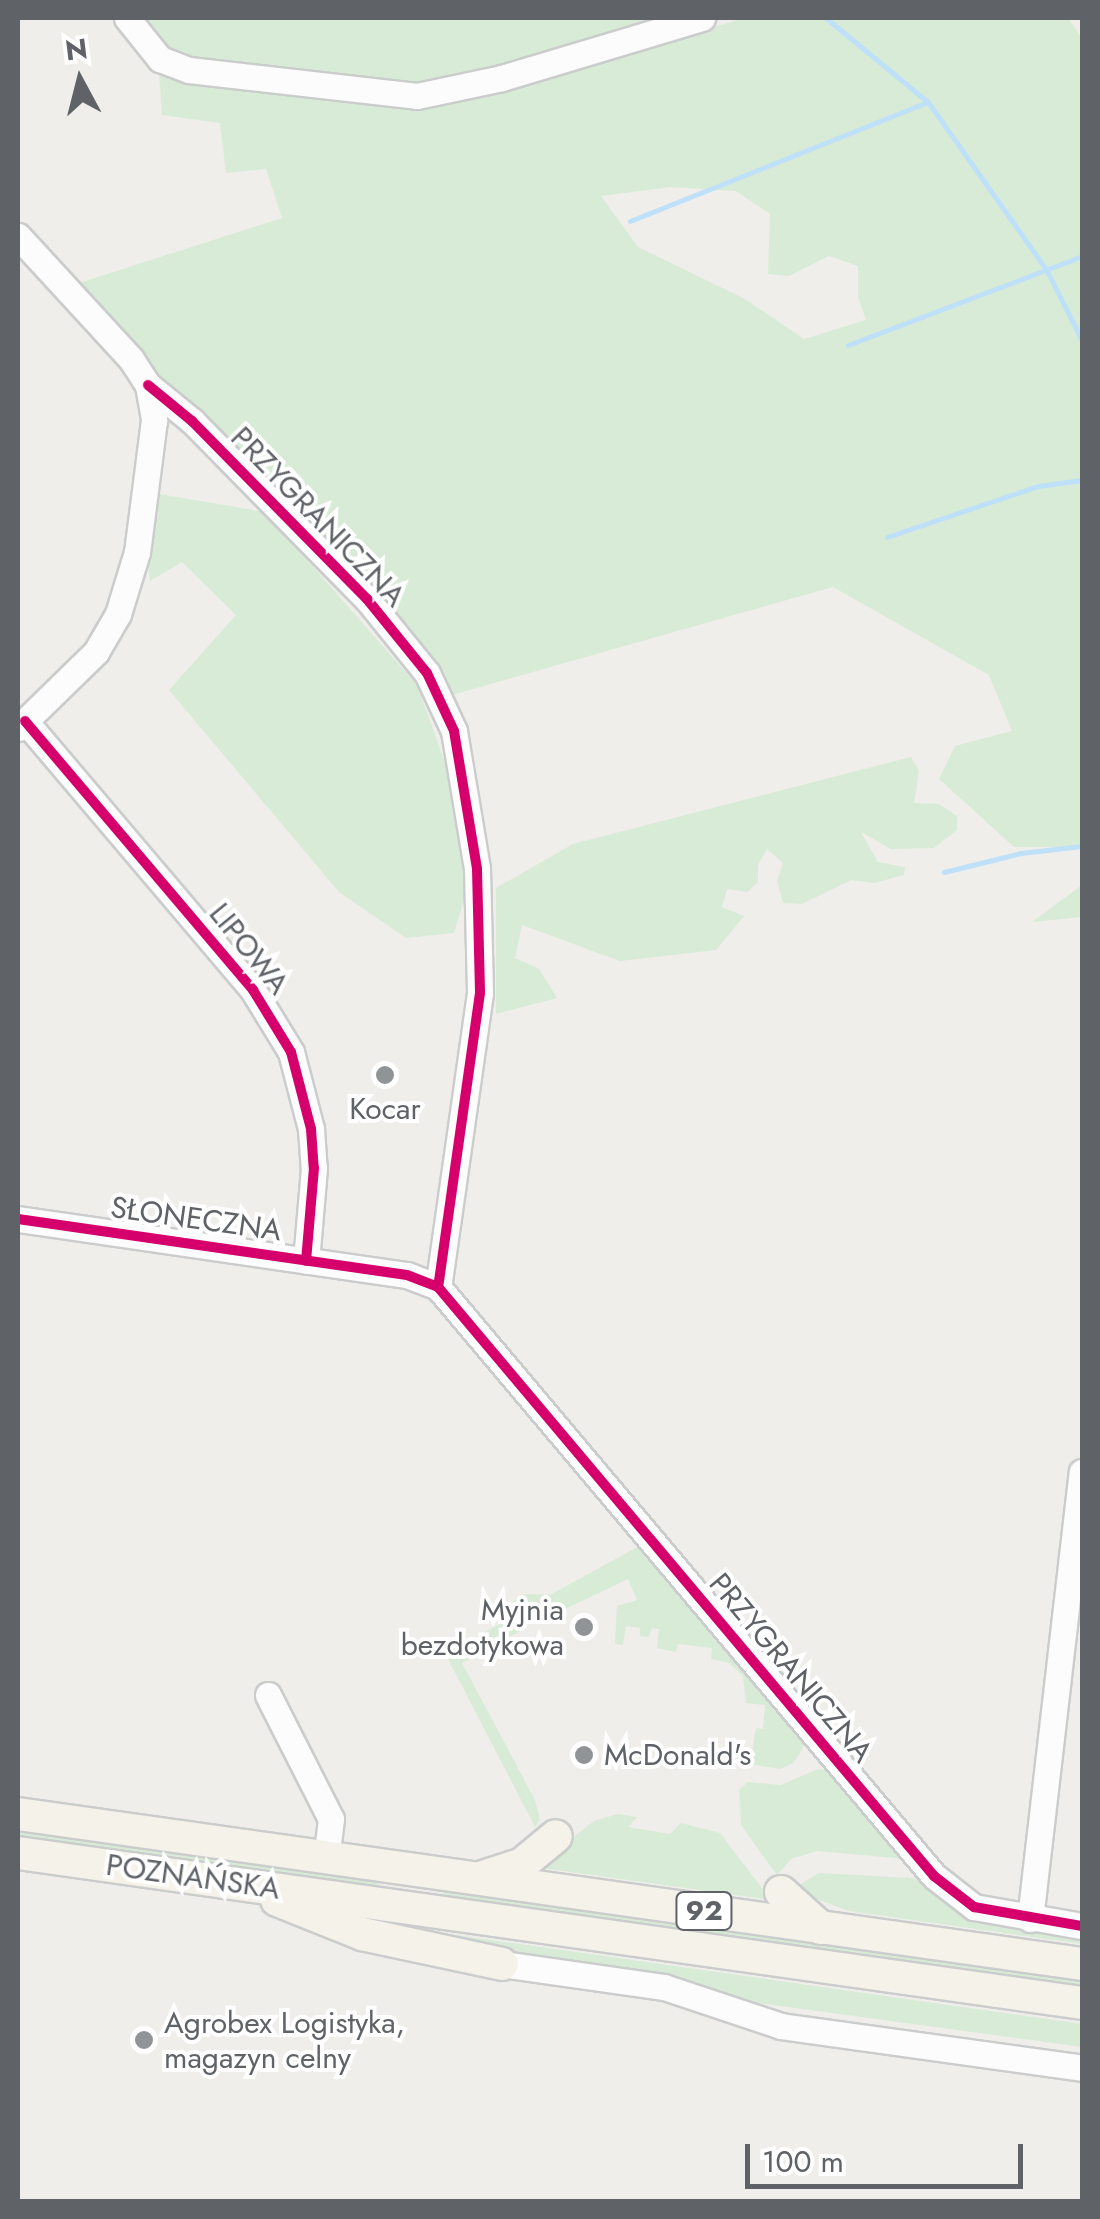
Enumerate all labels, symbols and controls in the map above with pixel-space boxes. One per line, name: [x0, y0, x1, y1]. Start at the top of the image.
text: N: [63, 28, 90, 71]
north arrow: [30, 30, 130, 130]
street label: PRZYGRANICZNA: [223, 420, 413, 614]
street label: LIPOWA: [201, 896, 297, 1002]
marker: Kocar: [374, 1064, 396, 1086]
place label: Kocar: [349, 1091, 421, 1127]
street label: SŁONECZNA: [108, 1189, 284, 1249]
street label: PRZYGRANICZNA: [701, 1566, 881, 1770]
place label: Myjnia bezdotykowa: [401, 1592, 564, 1662]
marker: Myjnia bezdotykowa: [573, 1616, 595, 1638]
place label: McDonald's: [604, 1737, 751, 1773]
marker: McDonald's: [573, 1744, 595, 1766]
street label: POZNAŃSKA: [104, 1847, 282, 1907]
road number: 92: [674, 1888, 734, 1934]
place label: Agrobex Logistyka, magazyn celny: [164, 2005, 405, 2076]
marker: Agrobex Logistyka, magazyn celny: [133, 2029, 155, 2051]
scale bar: [750, 2124, 1028, 2186]
text: 100 m: [762, 2140, 844, 2183]

